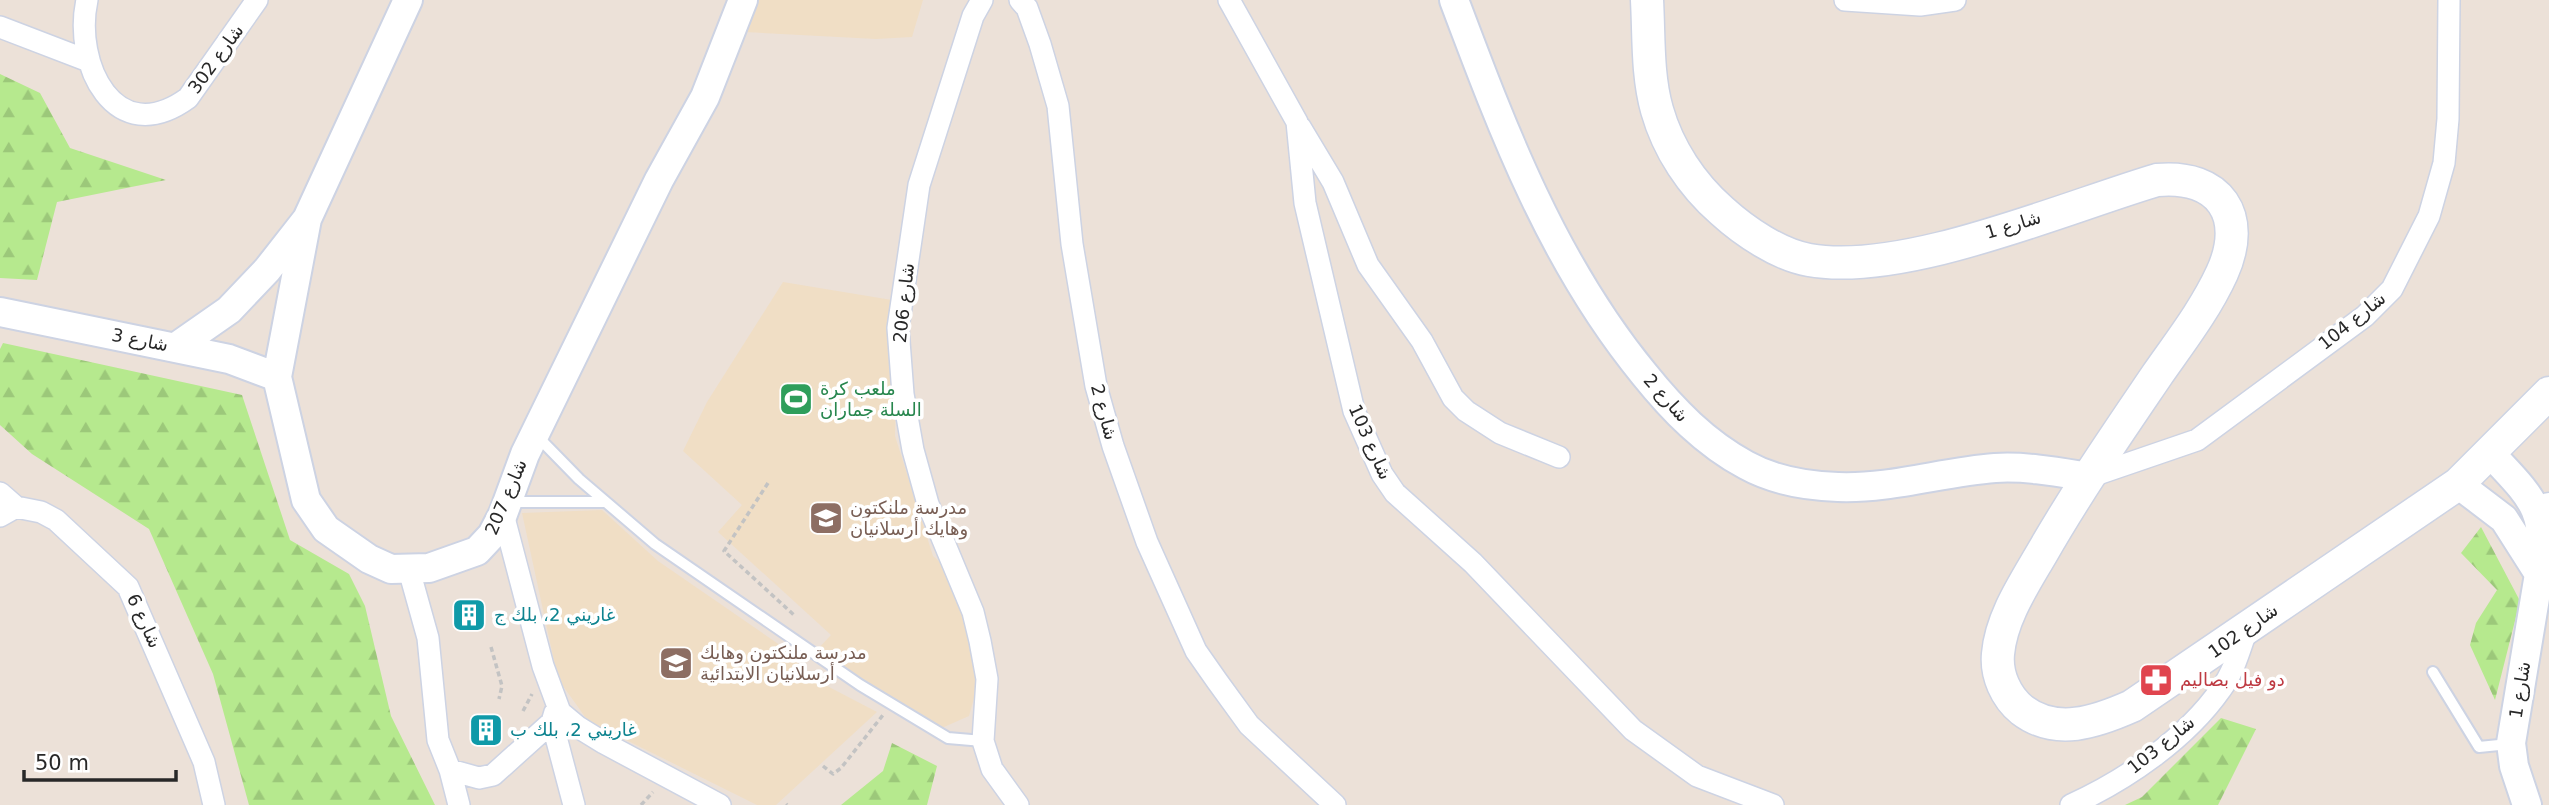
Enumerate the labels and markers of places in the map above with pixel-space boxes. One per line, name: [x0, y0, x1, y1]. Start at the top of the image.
place label: ملعب كرة السلة جماران: [820, 378, 922, 420]
sports icon: ملعب كرة السلة جماران: [777, 380, 815, 418]
place label: مدرسة ملنكتون وهايك أرسلانيان: [850, 497, 968, 540]
school or university icon: مدرسة ملنكتون وهايك أرسلانيان: [807, 499, 845, 537]
building icon: غاريني 2، بلك ج: [450, 596, 488, 634]
place label: غاريني 2، بلك ج: [494, 604, 615, 626]
place label: مدرسة ملنكتون وهايك أرسلانيان الابتدائية: [700, 642, 867, 684]
school or university icon: مدرسة ملنكتون وهايك أرسلانيان الابتدائية: [657, 644, 695, 682]
pharmacy icon: دو فيل بصاليم: [2137, 661, 2175, 699]
place label: دو فيل بصاليم: [2180, 669, 2285, 691]
building icon: غاريني 2، بلك ب: [467, 711, 505, 749]
place label: غاريني 2، بلك ب: [510, 719, 637, 741]

